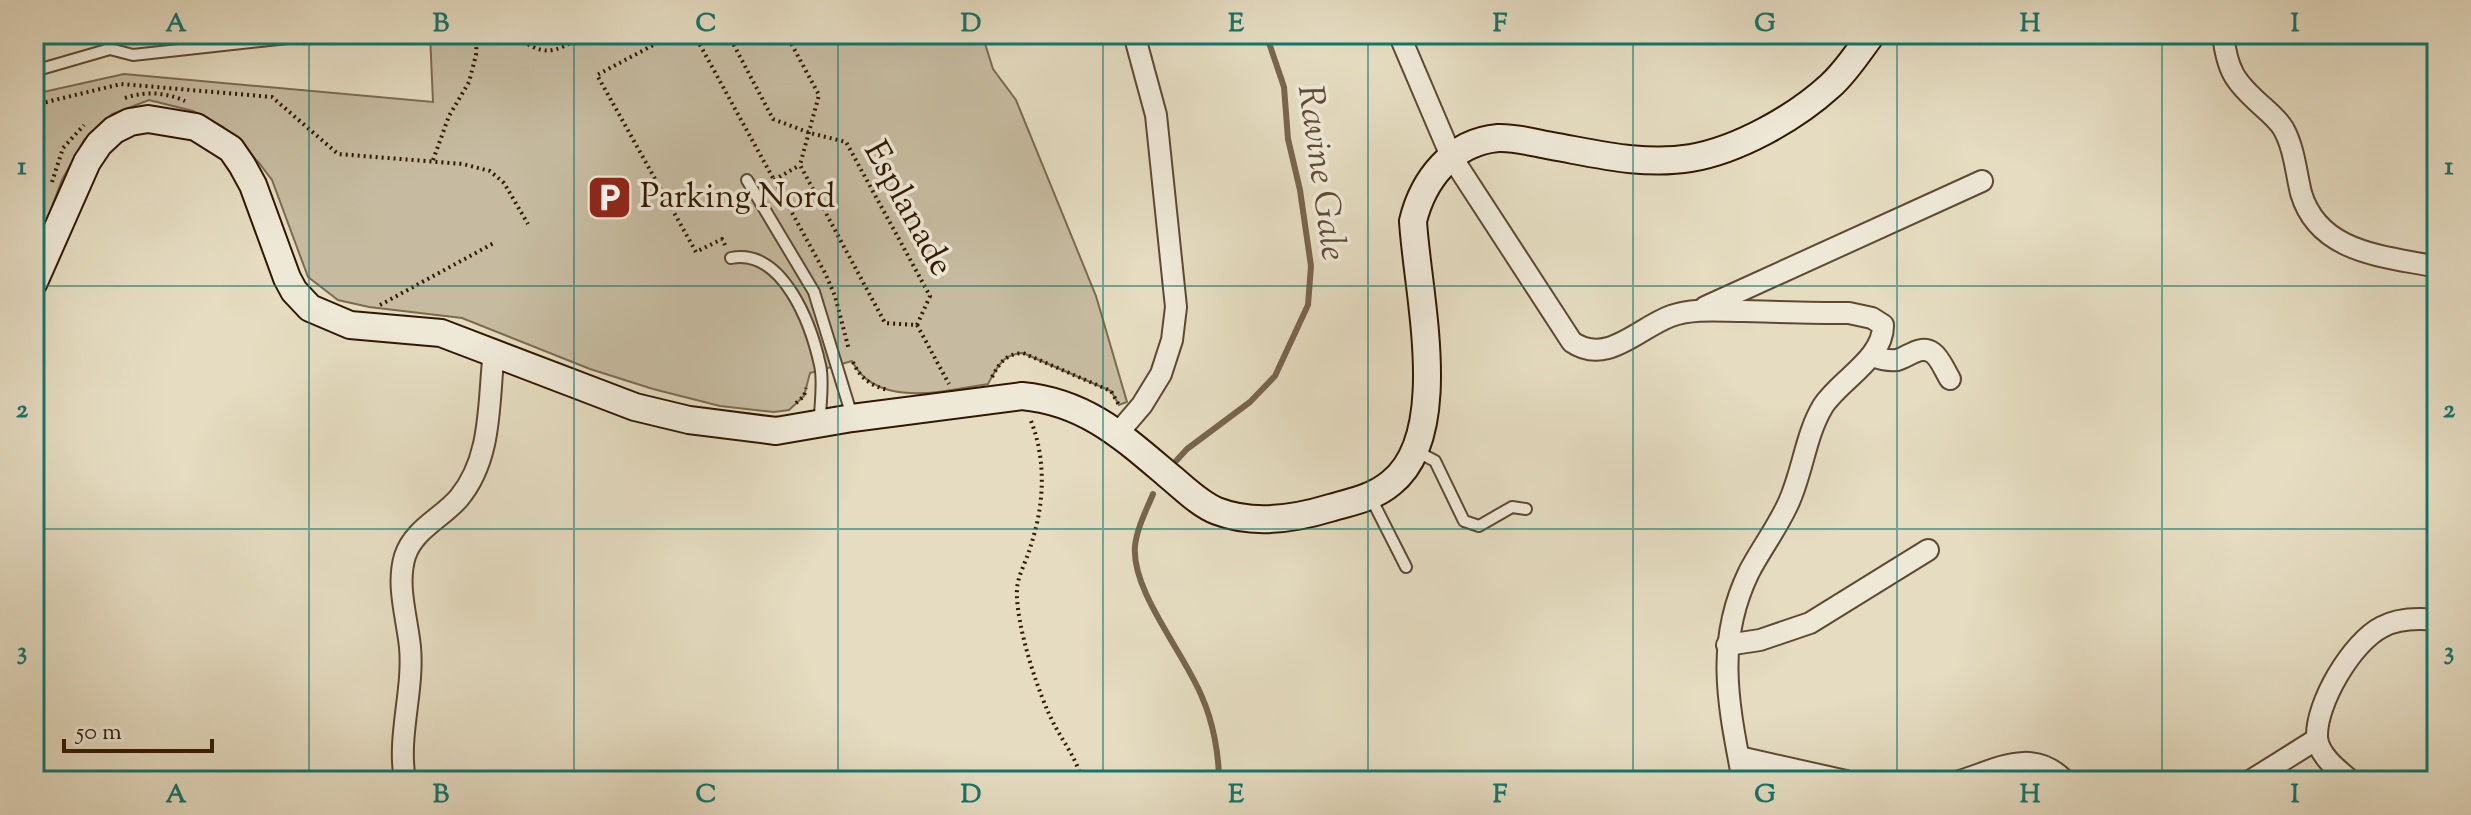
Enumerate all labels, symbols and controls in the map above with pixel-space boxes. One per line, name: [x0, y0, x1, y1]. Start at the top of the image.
text: A: [165, 6, 187, 43]
text: B: [433, 6, 450, 43]
text: C: [696, 6, 716, 43]
text: D: [961, 6, 981, 43]
text: E: [1228, 6, 1244, 43]
text: F: [1493, 6, 1508, 43]
text: G: [1754, 6, 1776, 43]
text: H: [2020, 6, 2041, 43]
text: I: [2291, 6, 2300, 43]
water label: Ravine Gale: [1282, 82, 1358, 264]
street label: Esplanade: [850, 133, 964, 285]
text: 1: [18, 149, 27, 186]
text: 1: [2445, 149, 2454, 186]
parking icon: Parking Nord: [585, 174, 633, 222]
place label: Parking Nord: [640, 174, 835, 223]
text: 2: [16, 392, 29, 429]
text: 2: [2443, 392, 2456, 429]
text: 3: [17, 634, 27, 671]
text: 3: [2444, 634, 2454, 671]
scale bar: [64, 703, 212, 753]
text: 50 m: [74, 716, 122, 750]
text: A: [165, 777, 187, 814]
text: B: [433, 777, 450, 814]
text: C: [696, 777, 716, 814]
text: D: [961, 777, 981, 814]
text: E: [1228, 777, 1244, 814]
text: F: [1493, 777, 1508, 814]
text: G: [1754, 777, 1776, 814]
text: H: [2020, 777, 2041, 814]
text: I: [2291, 777, 2300, 814]

